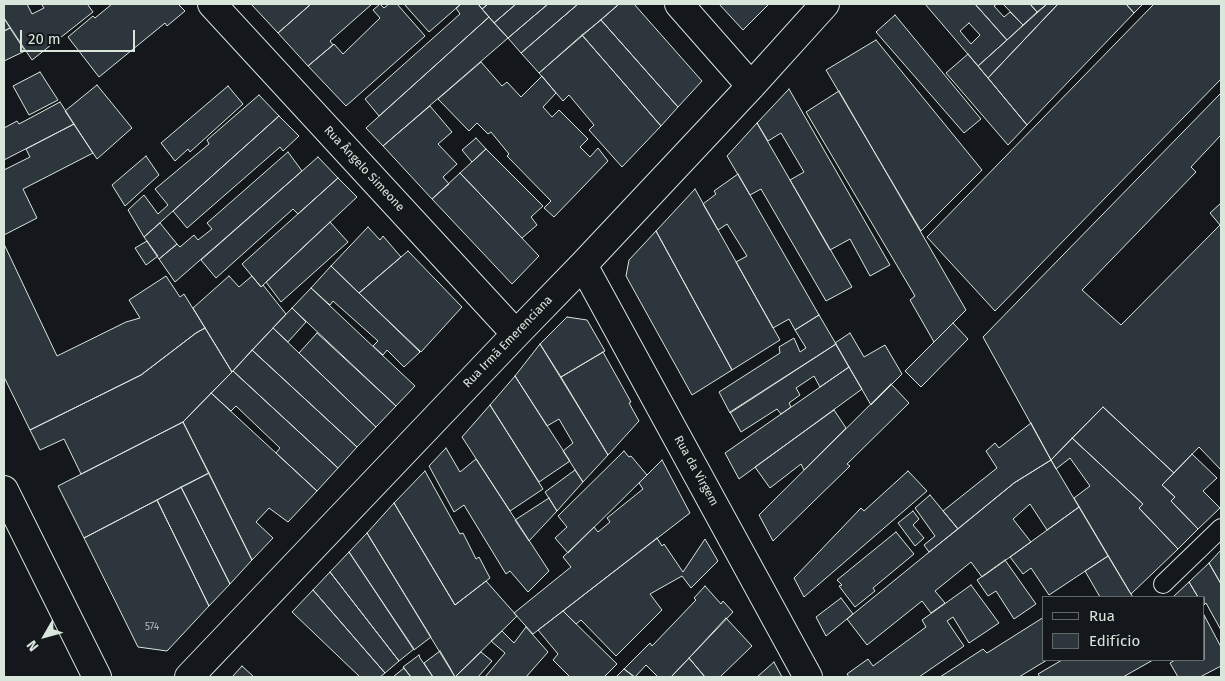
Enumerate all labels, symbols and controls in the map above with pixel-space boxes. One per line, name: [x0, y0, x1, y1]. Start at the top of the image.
scale bar: [22, 20, 138, 52]
text: 20 m: [28, 30, 61, 48]
street label: Rua Ângelo Simeone: [321, 123, 407, 215]
street label: Rua Irmã Emerenciana: [460, 293, 556, 391]
street label: Rua da Virgem: [671, 433, 721, 509]
legend: [1042, 596, 1205, 661]
text: Rua: [1089, 607, 1115, 625]
north arrow: [20, 611, 70, 661]
house number: 574: [145, 621, 159, 633]
text: Edifício: [1089, 632, 1140, 650]
text: N: [23, 637, 42, 654]

